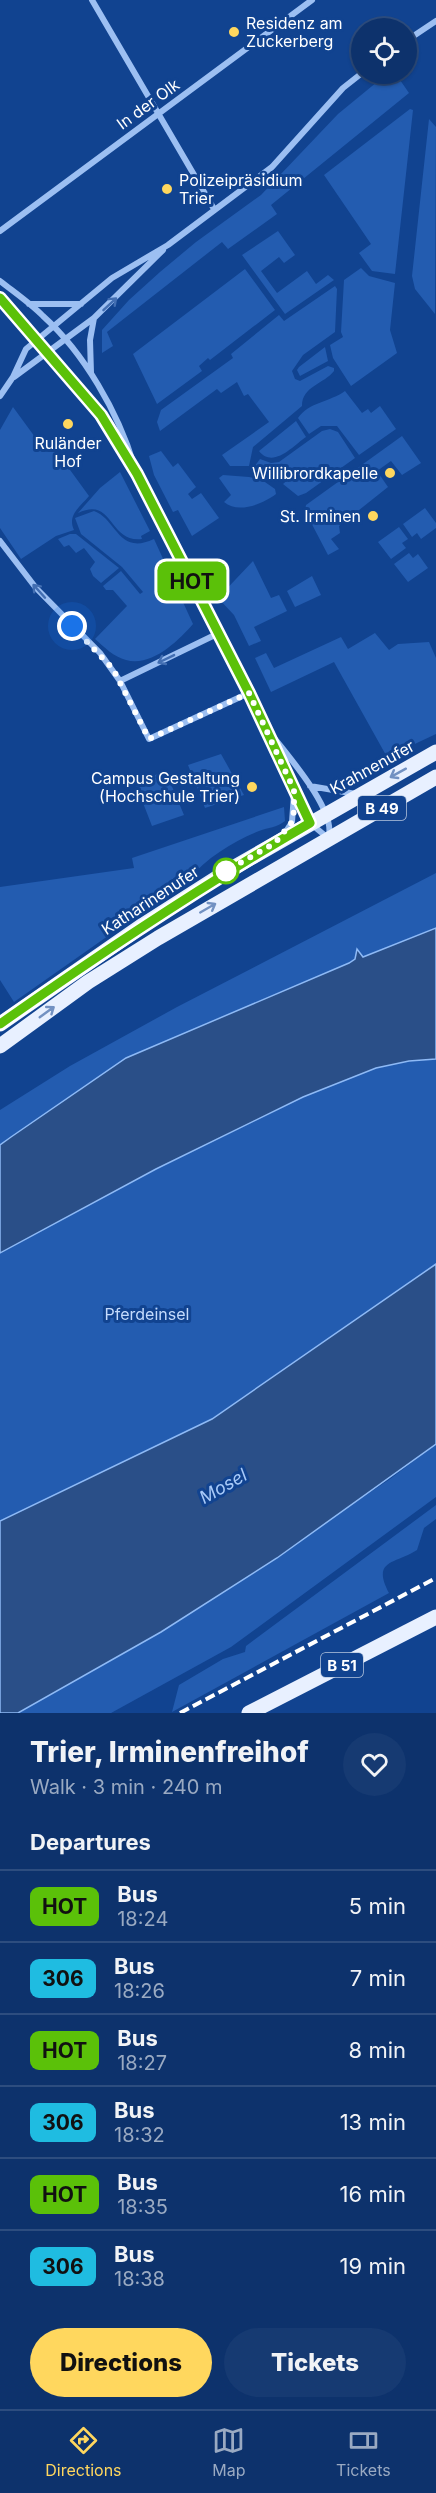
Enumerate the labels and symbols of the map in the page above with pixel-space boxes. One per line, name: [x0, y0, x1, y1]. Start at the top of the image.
place label: Residenz am Zuckerberg: [246, 13, 343, 51]
marker: Residenz am Zuckerberg: [227, 25, 241, 39]
street label: In der Olk: [113, 74, 183, 133]
place label: Polizeipräsidium Trier: [179, 170, 303, 208]
marker: Polizeipräsidium Trier: [160, 182, 174, 196]
one-way arrow: [102, 296, 117, 311]
marker: Ruländer Hof: [61, 417, 75, 431]
place label: Ruländer Hof: [34, 433, 102, 471]
place label: Willibrordkapelle: [252, 463, 378, 483]
marker: Willibrordkapelle: [383, 466, 397, 480]
place label: St. Irminen: [280, 506, 361, 526]
marker: St. Irminen: [366, 509, 380, 523]
line badge: HOT: [158, 562, 226, 600]
one-way arrow: [32, 584, 46, 599]
your location: [57, 611, 87, 641]
one-way arrow: [158, 654, 176, 666]
street label: Krahnenufer: [326, 736, 418, 798]
one-way arrow: [390, 767, 407, 779]
place label: Campus Gestaltung (Hochschule Trier): [91, 768, 240, 806]
marker: Campus Gestaltung (Hochschule Trier): [245, 780, 259, 794]
road number: B 49: [358, 796, 406, 820]
unlabelled marker: [213, 858, 239, 884]
street label: Katharinenufer: [98, 861, 202, 939]
one-way arrow: [199, 902, 216, 914]
one-way arrow: [39, 1006, 55, 1018]
park label: Pferdeinsel: [105, 1304, 189, 1324]
water label: Mosel: [196, 1464, 251, 1508]
road number: B 51: [321, 1653, 363, 1677]

